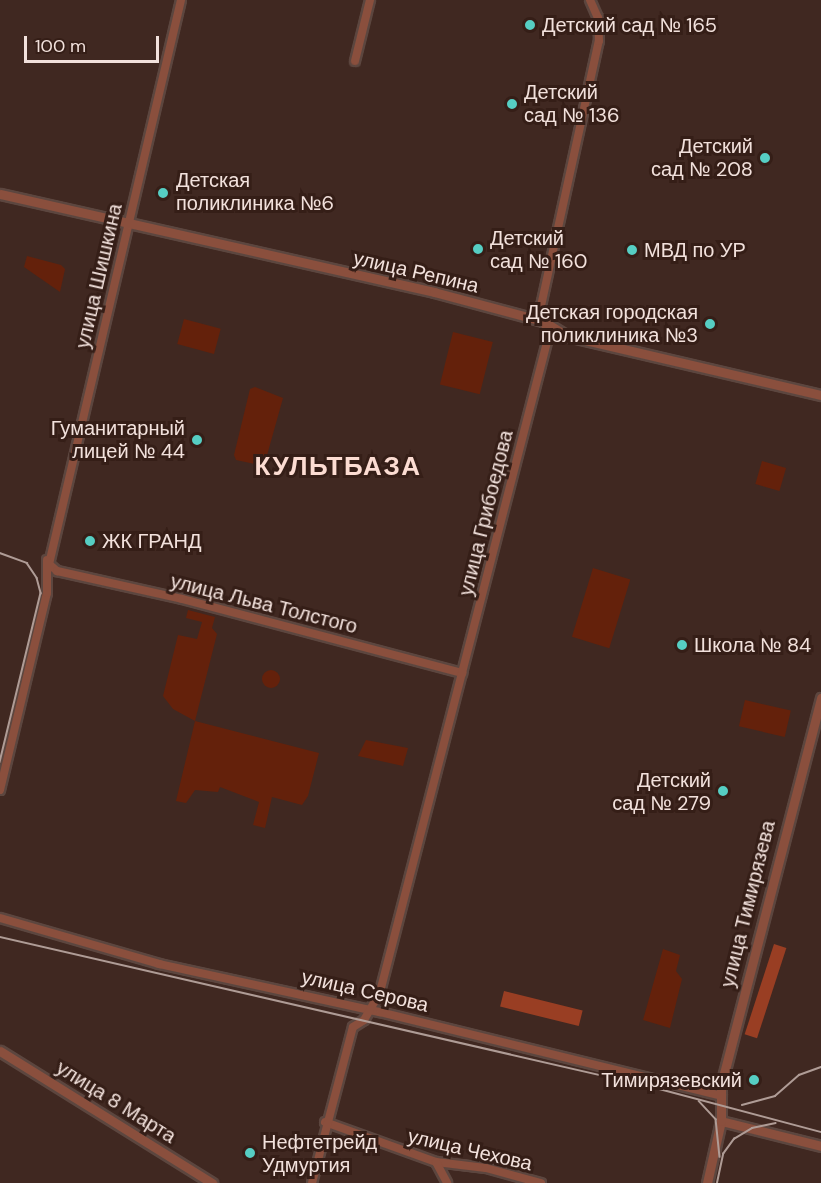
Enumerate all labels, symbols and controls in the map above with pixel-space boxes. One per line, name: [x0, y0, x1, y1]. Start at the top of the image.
place label: Детский сад № 165: [542, 13, 717, 37]
marker: Детский сад № 165: [523, 18, 537, 32]
scale bar: [27, 24, 162, 62]
text: 100 m: [35, 34, 86, 58]
place label: Детский сад № 136: [524, 80, 620, 127]
marker: Детский сад № 136: [505, 97, 519, 111]
place label: Детский сад № 208: [651, 134, 753, 181]
marker: Детский сад № 208: [758, 151, 772, 165]
place label: Детская поликлиника №6: [176, 169, 334, 216]
marker: Детская поликлиника №6: [154, 184, 172, 202]
street label: улица Шишкина: [71, 201, 127, 351]
place label: Детский сад № 160: [490, 226, 587, 273]
place label: МВД по УР: [644, 238, 746, 262]
marker: Детский сад № 160: [471, 242, 485, 256]
marker: МВД по УР: [625, 243, 639, 257]
street label: улица Репина: [351, 246, 481, 298]
place label: Детская городская поликлиника №3: [526, 300, 698, 347]
marker: Детская городская поликлиника №3: [703, 317, 717, 331]
place label: Гуманитарный лицей № 44: [51, 416, 185, 463]
street label: улица Грибоедова: [454, 428, 518, 598]
marker: Гуманитарный лицей № 44: [190, 433, 204, 447]
district label: КУЛЬТБАЗА: [255, 451, 421, 483]
place label: ЖК ГРАНД: [102, 529, 202, 553]
marker: ЖК ГРАНД: [83, 534, 97, 548]
street label: улица Льва Толстого: [168, 569, 360, 639]
place label: Школа № 84: [694, 633, 811, 657]
marker: Школа № 84: [675, 638, 689, 652]
place label: Детский сад № 279: [612, 768, 711, 815]
marker: Детский сад № 279: [716, 784, 730, 798]
street label: улица Тимирязева: [716, 818, 780, 990]
street label: улица Серова: [299, 965, 431, 1017]
street label: улица 8 Марта: [52, 1056, 180, 1148]
place label: Тимирязевский: [601, 1068, 742, 1092]
marker: Тимирязевский: [747, 1073, 761, 1087]
street label: улица Чехова: [406, 1124, 534, 1176]
place label: Нефтетрейд Удмуртия: [262, 1130, 377, 1177]
marker: Нефтетрейд Удмуртия: [243, 1146, 257, 1160]

